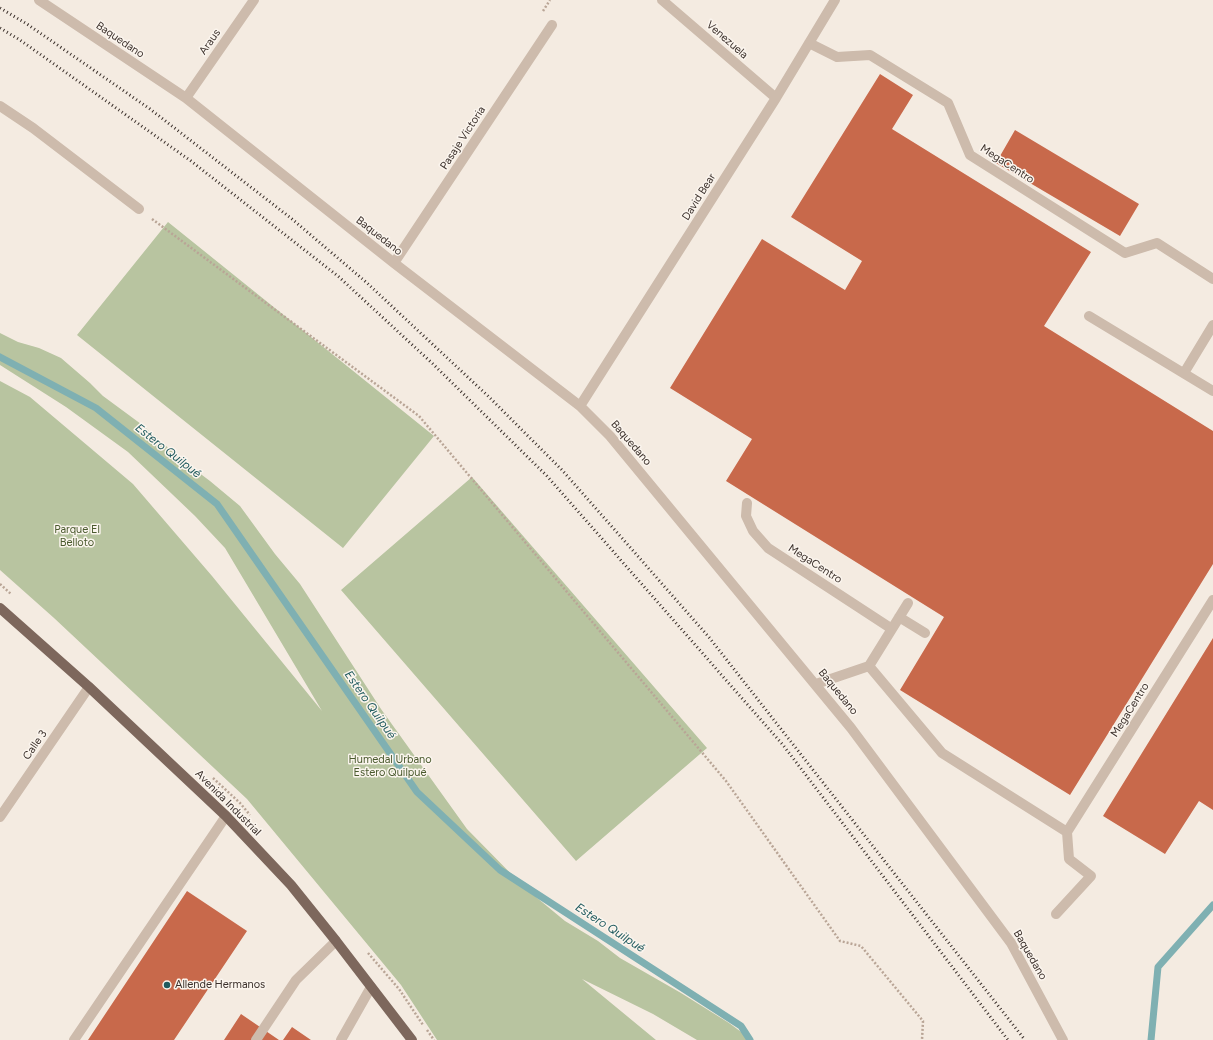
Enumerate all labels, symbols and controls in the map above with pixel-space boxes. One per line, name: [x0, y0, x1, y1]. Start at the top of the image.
street label: Venezuela: [703, 18, 751, 62]
street label: Baquedano: [93, 19, 147, 61]
street label: Araus: [197, 27, 223, 57]
street label: Pasaje Victoria: [438, 104, 488, 172]
street label: MegaCentro: [978, 142, 1036, 186]
street label: David Bear: [679, 171, 719, 223]
street label: Baquedano: [353, 214, 405, 258]
street label: Baquedano: [608, 418, 654, 468]
water label: Estero Quilpué: [132, 421, 204, 481]
park label: Parque El Belloto: [54, 523, 100, 549]
street label: MegaCentro: [786, 542, 844, 586]
street label: Baquedano: [815, 666, 861, 718]
water label: Estero Quilpué: [341, 668, 399, 742]
street label: MegaCentro: [1108, 680, 1152, 740]
street label: Calle 3: [20, 728, 50, 762]
park label: Humedal Urbano Estero Quilpué: [348, 753, 432, 779]
street label: Avenida Industrial: [192, 767, 264, 839]
water label: Estero Quilpué: [573, 900, 647, 956]
street label: Baquedano: [1010, 928, 1050, 982]
place label: Allende Hermanos: [175, 978, 265, 992]
marker: Allende Hermanos: [162, 980, 172, 990]

